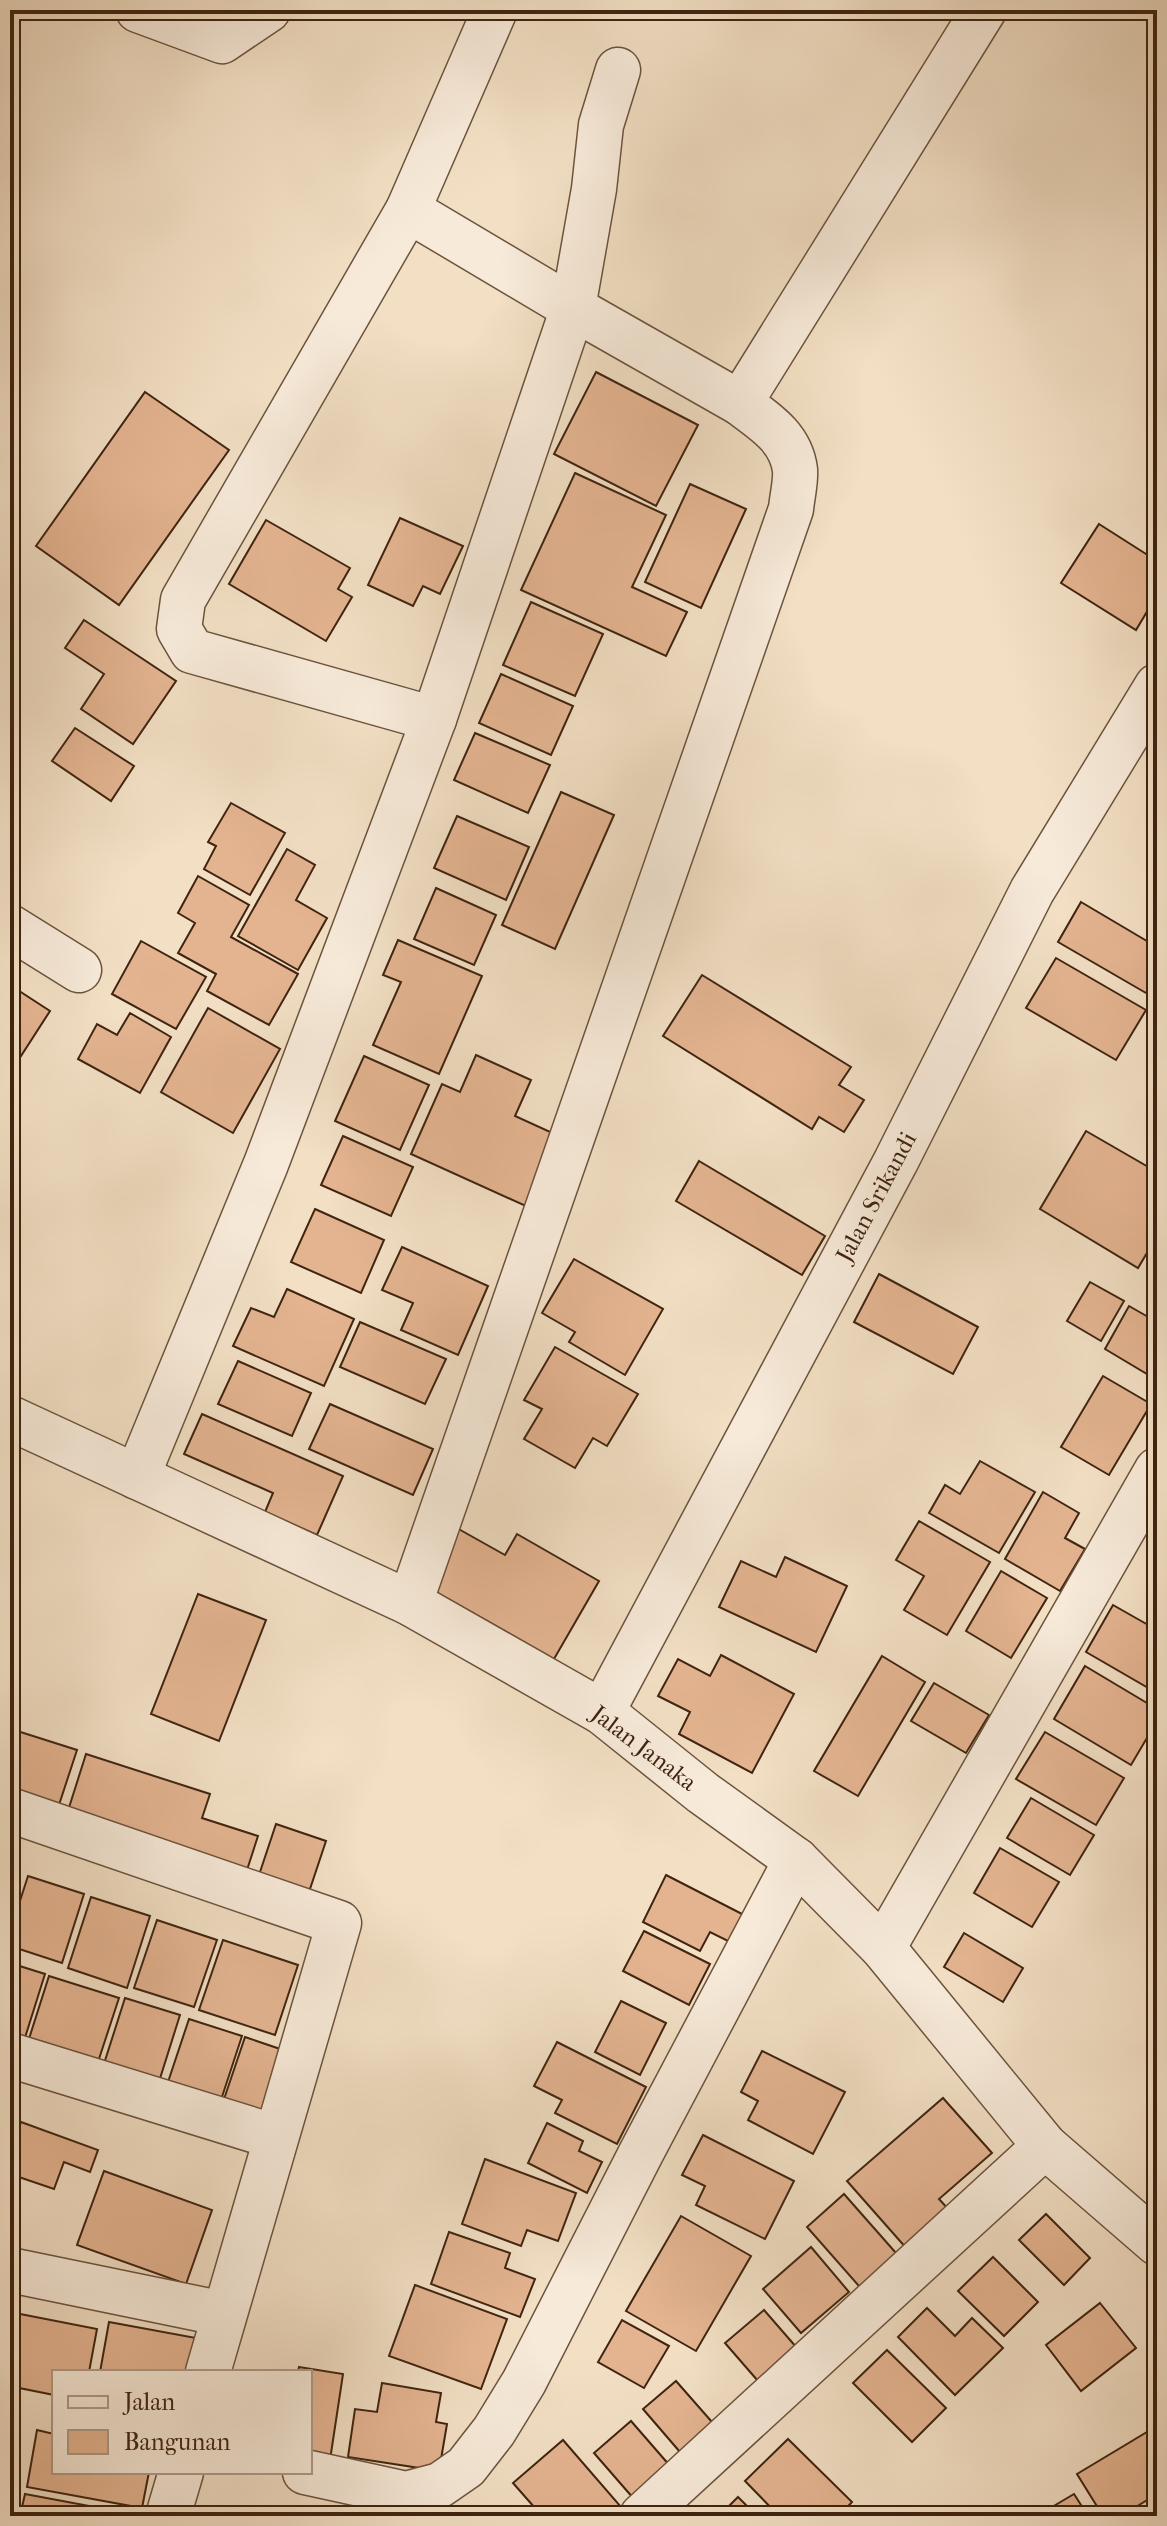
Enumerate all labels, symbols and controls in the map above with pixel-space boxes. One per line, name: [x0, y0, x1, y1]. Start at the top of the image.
street label: Jalan Srikandi: [829, 1127, 922, 1269]
street label: Jalan Janaka: [584, 1698, 703, 1797]
legend: [52, 2370, 312, 2474]
text: Jalan: [122, 2388, 175, 2416]
text: Bangunan: [124, 2428, 230, 2456]

